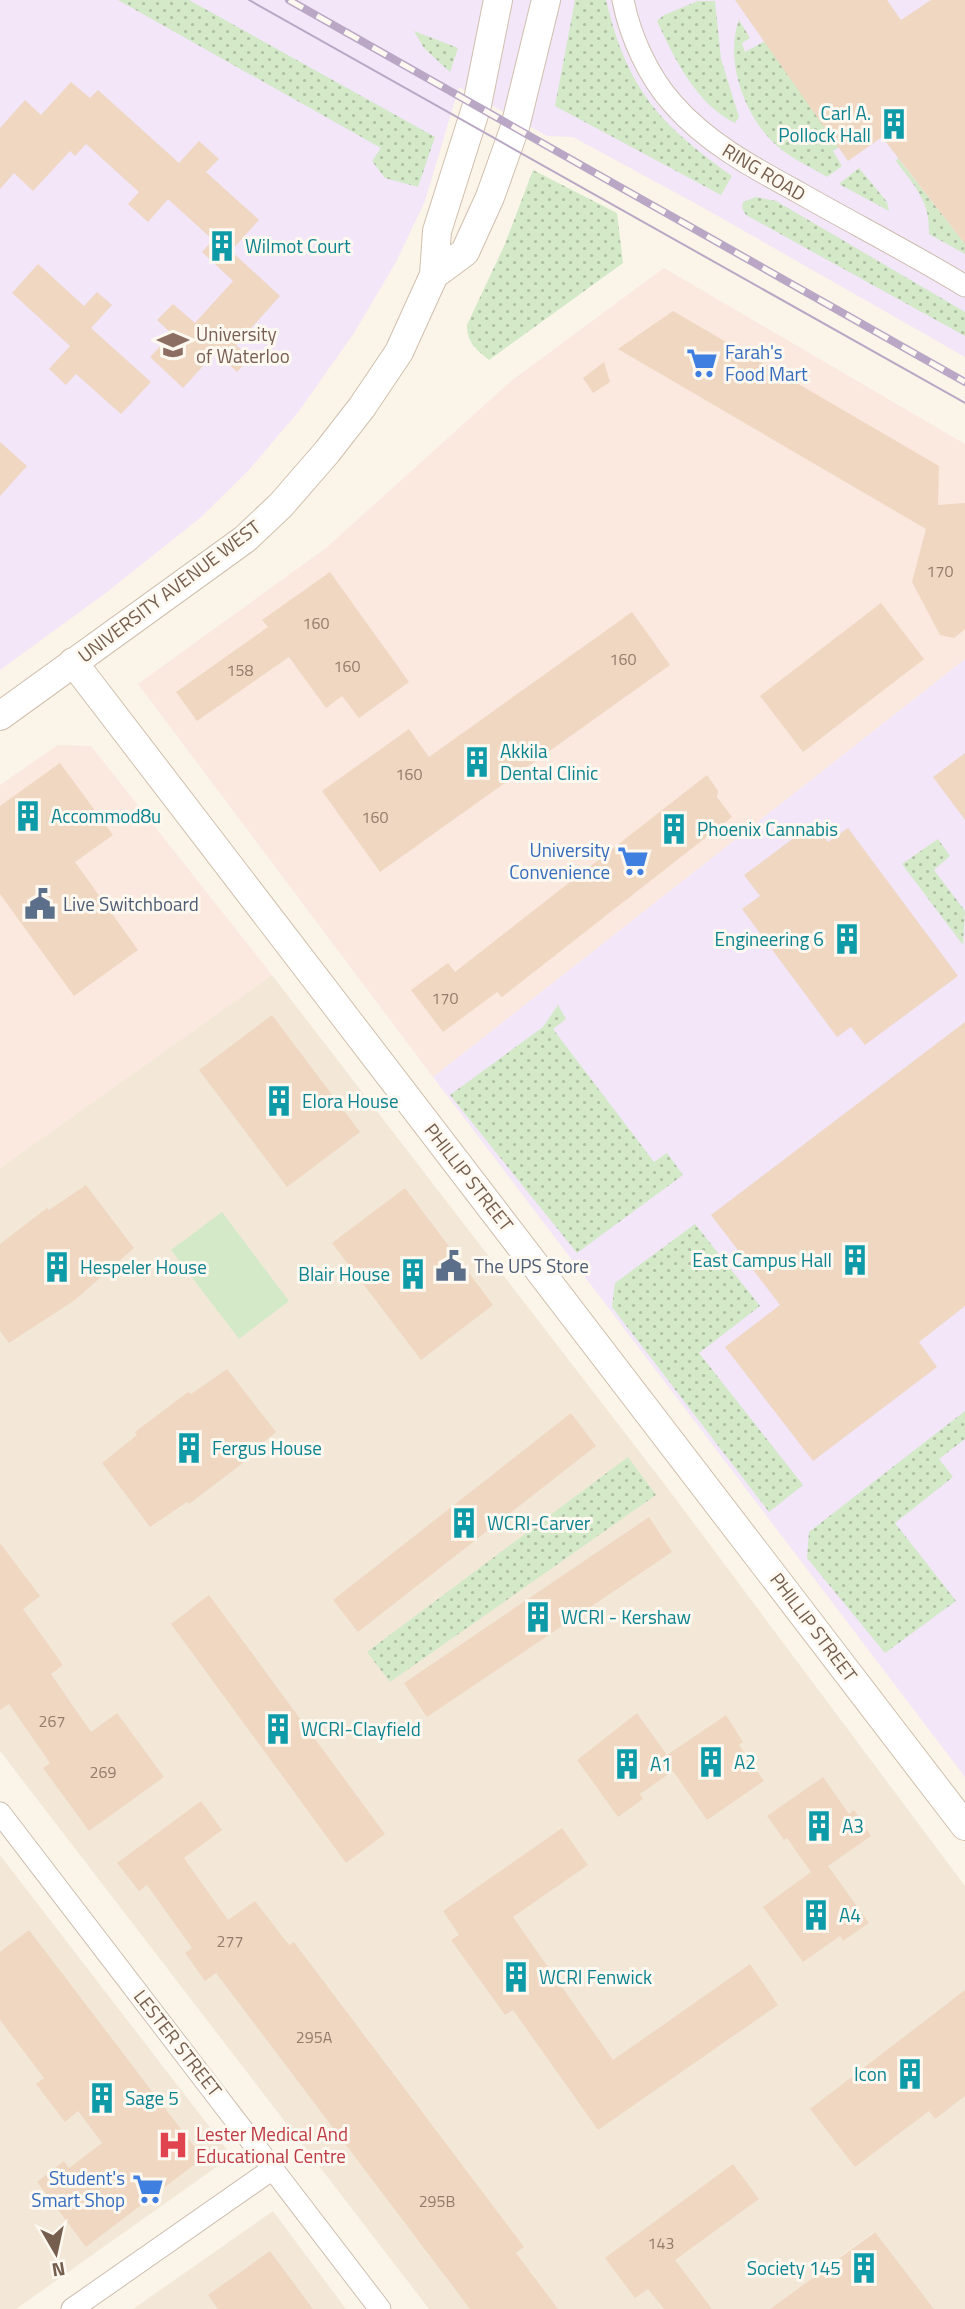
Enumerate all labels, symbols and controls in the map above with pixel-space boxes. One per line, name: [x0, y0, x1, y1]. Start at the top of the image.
place label: Carl A. Pollock Hall: [778, 98, 871, 149]
building icon: Carl A. Pollock Hall: [877, 107, 911, 141]
street label: RING ROAD: [717, 135, 811, 208]
building icon: Wilmot Court: [205, 229, 239, 263]
place label: Wilmot Court: [245, 231, 351, 260]
place label: University of Waterloo: [196, 319, 290, 370]
school or university icon: University of Waterloo: [156, 328, 190, 362]
place label: Farah's Food Mart: [725, 337, 808, 388]
supermarket icon: Farah's Food Mart: [685, 346, 719, 380]
street label: UNIVERSITY AVENUE WEST: [71, 512, 266, 669]
house number: 170: [927, 559, 953, 583]
house number: 160: [303, 611, 329, 635]
house number: 160: [610, 647, 636, 671]
house number: 160: [334, 654, 360, 678]
house number: 158: [227, 658, 253, 682]
place label: Akkila Dental Clinic: [500, 736, 598, 787]
building icon: Akkila Dental Clinic: [460, 745, 494, 779]
house number: 160: [396, 762, 422, 786]
building icon: Accommod8u: [11, 799, 45, 833]
place label: Accommod8u: [51, 801, 161, 830]
house number: 160: [362, 805, 388, 829]
building icon: Phoenix Cannabis: [657, 812, 691, 846]
place label: Phoenix Cannabis: [697, 814, 838, 843]
place label: University Convenience: [509, 835, 610, 886]
supermarket icon: University Convenience: [616, 844, 650, 878]
public building icon: Live Switchboard: [23, 887, 57, 921]
place label: Live Switchboard: [63, 889, 199, 918]
building icon: Engineering 6: [830, 922, 864, 956]
place label: Engineering 6: [714, 924, 824, 953]
house number: 170: [432, 986, 458, 1010]
building icon: Elora House: [262, 1084, 296, 1118]
place label: Elora House: [302, 1086, 398, 1115]
street label: PHILLIP STREET: [418, 1117, 521, 1237]
building icon: East Campus Hall: [838, 1243, 872, 1277]
place label: East Campus Hall: [692, 1245, 832, 1274]
public building icon: The UPS Store: [434, 1249, 468, 1283]
building icon: Hespeler House: [40, 1250, 74, 1284]
place label: The UPS Store: [474, 1251, 589, 1280]
place label: Hespeler House: [80, 1252, 207, 1281]
building icon: Blair House: [396, 1257, 430, 1291]
place label: Blair House: [298, 1259, 390, 1288]
building icon: Fergus House: [172, 1431, 206, 1465]
place label: Fergus House: [212, 1433, 322, 1462]
building icon: WCRI-Carver: [447, 1506, 481, 1540]
place label: WCRI-Carver: [487, 1508, 591, 1537]
street label: PHILLIP STREET: [764, 1566, 865, 1687]
building icon: WCRI - Kershaw: [521, 1600, 555, 1634]
place label: WCRI - Kershaw: [561, 1602, 691, 1631]
house number: 267: [39, 1709, 65, 1733]
building icon: WCRI-Clayfield: [261, 1712, 295, 1746]
place label: WCRI-Clayfield: [301, 1714, 421, 1743]
building icon: A2: [694, 1745, 728, 1779]
building icon: A1: [610, 1747, 644, 1781]
place label: A2: [734, 1747, 756, 1776]
place label: A1: [650, 1749, 672, 1778]
house number: 269: [90, 1760, 116, 1784]
building icon: A3: [802, 1809, 836, 1843]
place label: A3: [842, 1811, 864, 1840]
building icon: A4: [799, 1898, 833, 1932]
place label: A4: [839, 1900, 861, 1929]
house number: 277: [217, 1929, 243, 1953]
building icon: WCRI Fenwick: [499, 1960, 533, 1994]
place label: WCRI Fenwick: [539, 1962, 652, 1991]
street label: LESTER STREET: [127, 1983, 230, 2103]
house number: 295A: [296, 2025, 333, 2049]
building icon: Icon: [893, 2057, 927, 2091]
place label: Icon: [854, 2059, 887, 2088]
building icon: Sage 5: [85, 2081, 119, 2115]
place label: Sage 5: [125, 2083, 179, 2112]
place label: Lester Medical And Educational Centre: [196, 2119, 348, 2170]
hospital icon: Lester Medical And Educational Centre: [156, 2128, 190, 2162]
place label: Student's Smart Shop: [31, 2163, 125, 2214]
supermarket icon: Student's Smart Shop: [131, 2172, 165, 2206]
house number: 295B: [419, 2189, 456, 2213]
north arrow: [21, 2218, 91, 2288]
house number: 143: [648, 2231, 674, 2255]
building icon: Society 145: [847, 2251, 881, 2285]
place label: Society 145: [747, 2253, 841, 2282]
text: N: [50, 2255, 68, 2286]

